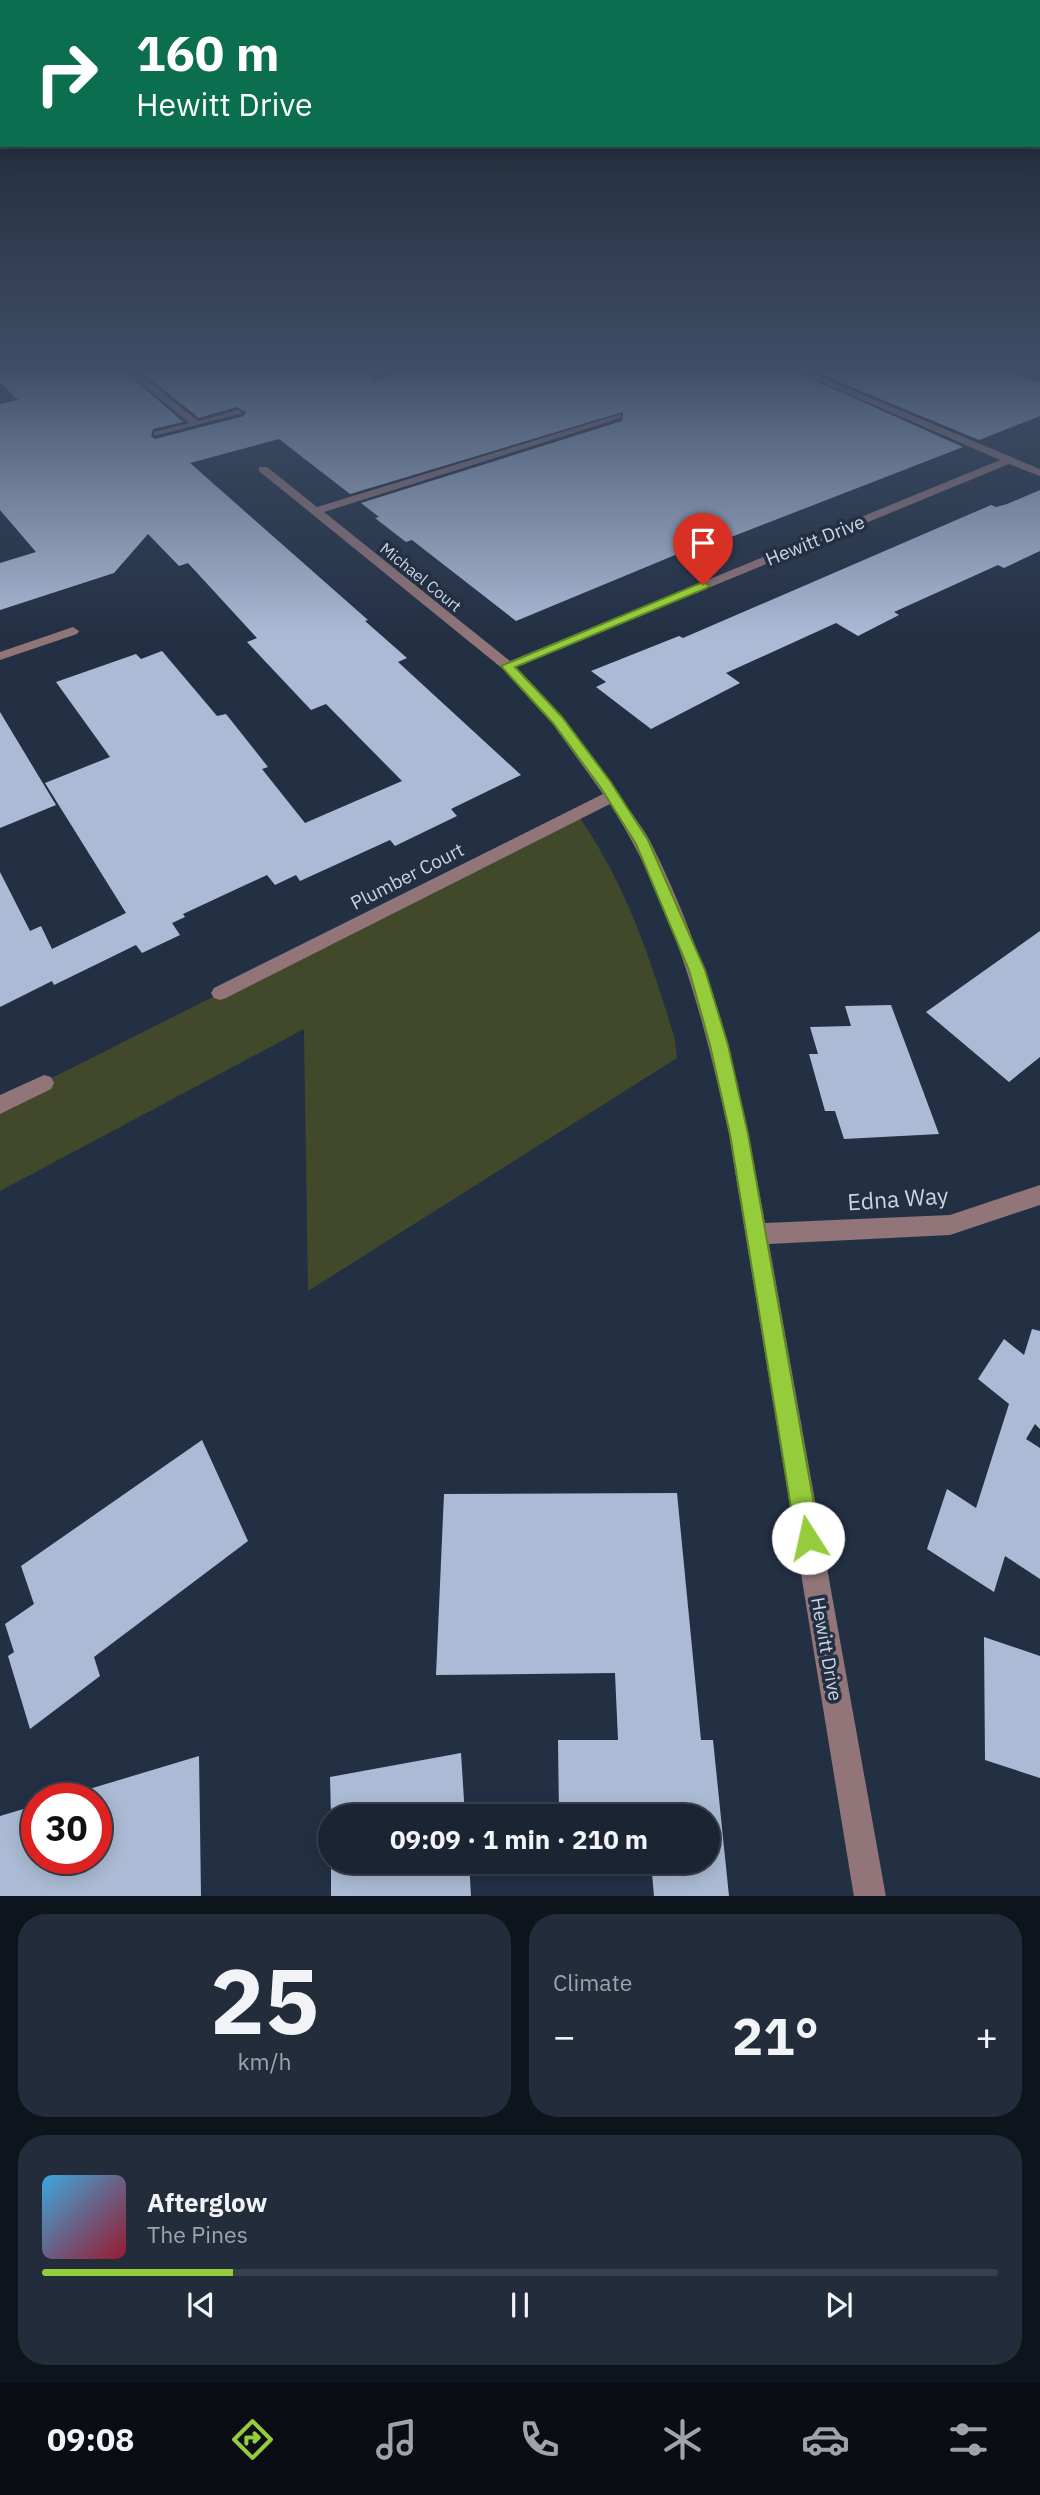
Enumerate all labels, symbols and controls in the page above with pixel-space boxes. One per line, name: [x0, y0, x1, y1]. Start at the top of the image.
text: 160 m: [136, 21, 280, 84]
icon: right: [21, 28, 112, 119]
text: Hewitt Drive: [136, 83, 313, 125]
street label: Hewitt Drive: [762, 509, 868, 571]
pin: [673, 513, 733, 585]
icon: arrive: [684, 524, 722, 562]
street label: Michael Court: [376, 538, 466, 616]
street label: Plumber Court: [346, 837, 468, 915]
street label: Edna Way: [846, 1179, 950, 1216]
position arrow: [771, 1501, 845, 1575]
street label: Hewitt Drive: [806, 1595, 848, 1703]
speed limit sign: 30: [21, 1783, 112, 1874]
text: 09:09 · 1 min · 210 m: [390, 1822, 648, 1856]
text: 25: [210, 1941, 319, 2059]
text: Climate: [553, 1967, 632, 1997]
text: 21°: [732, 2002, 819, 2069]
text: −: [553, 2011, 576, 2060]
text: +: [975, 2011, 998, 2060]
text: km/h: [237, 2046, 292, 2076]
text: Afterglow: [147, 2185, 267, 2219]
text: The Pines: [147, 2219, 248, 2249]
icon: previous: [182, 2286, 220, 2324]
icon: pause: [501, 2286, 539, 2324]
icon: next: [820, 2286, 858, 2324]
icon: directions: [228, 2415, 277, 2464]
icon: music: [372, 2415, 421, 2464]
icon: phone: [515, 2415, 564, 2464]
icon: climate: [658, 2415, 707, 2464]
icon: car: [801, 2415, 850, 2464]
icon: filters: [944, 2415, 993, 2464]
text: 09:08: [47, 2418, 134, 2460]

